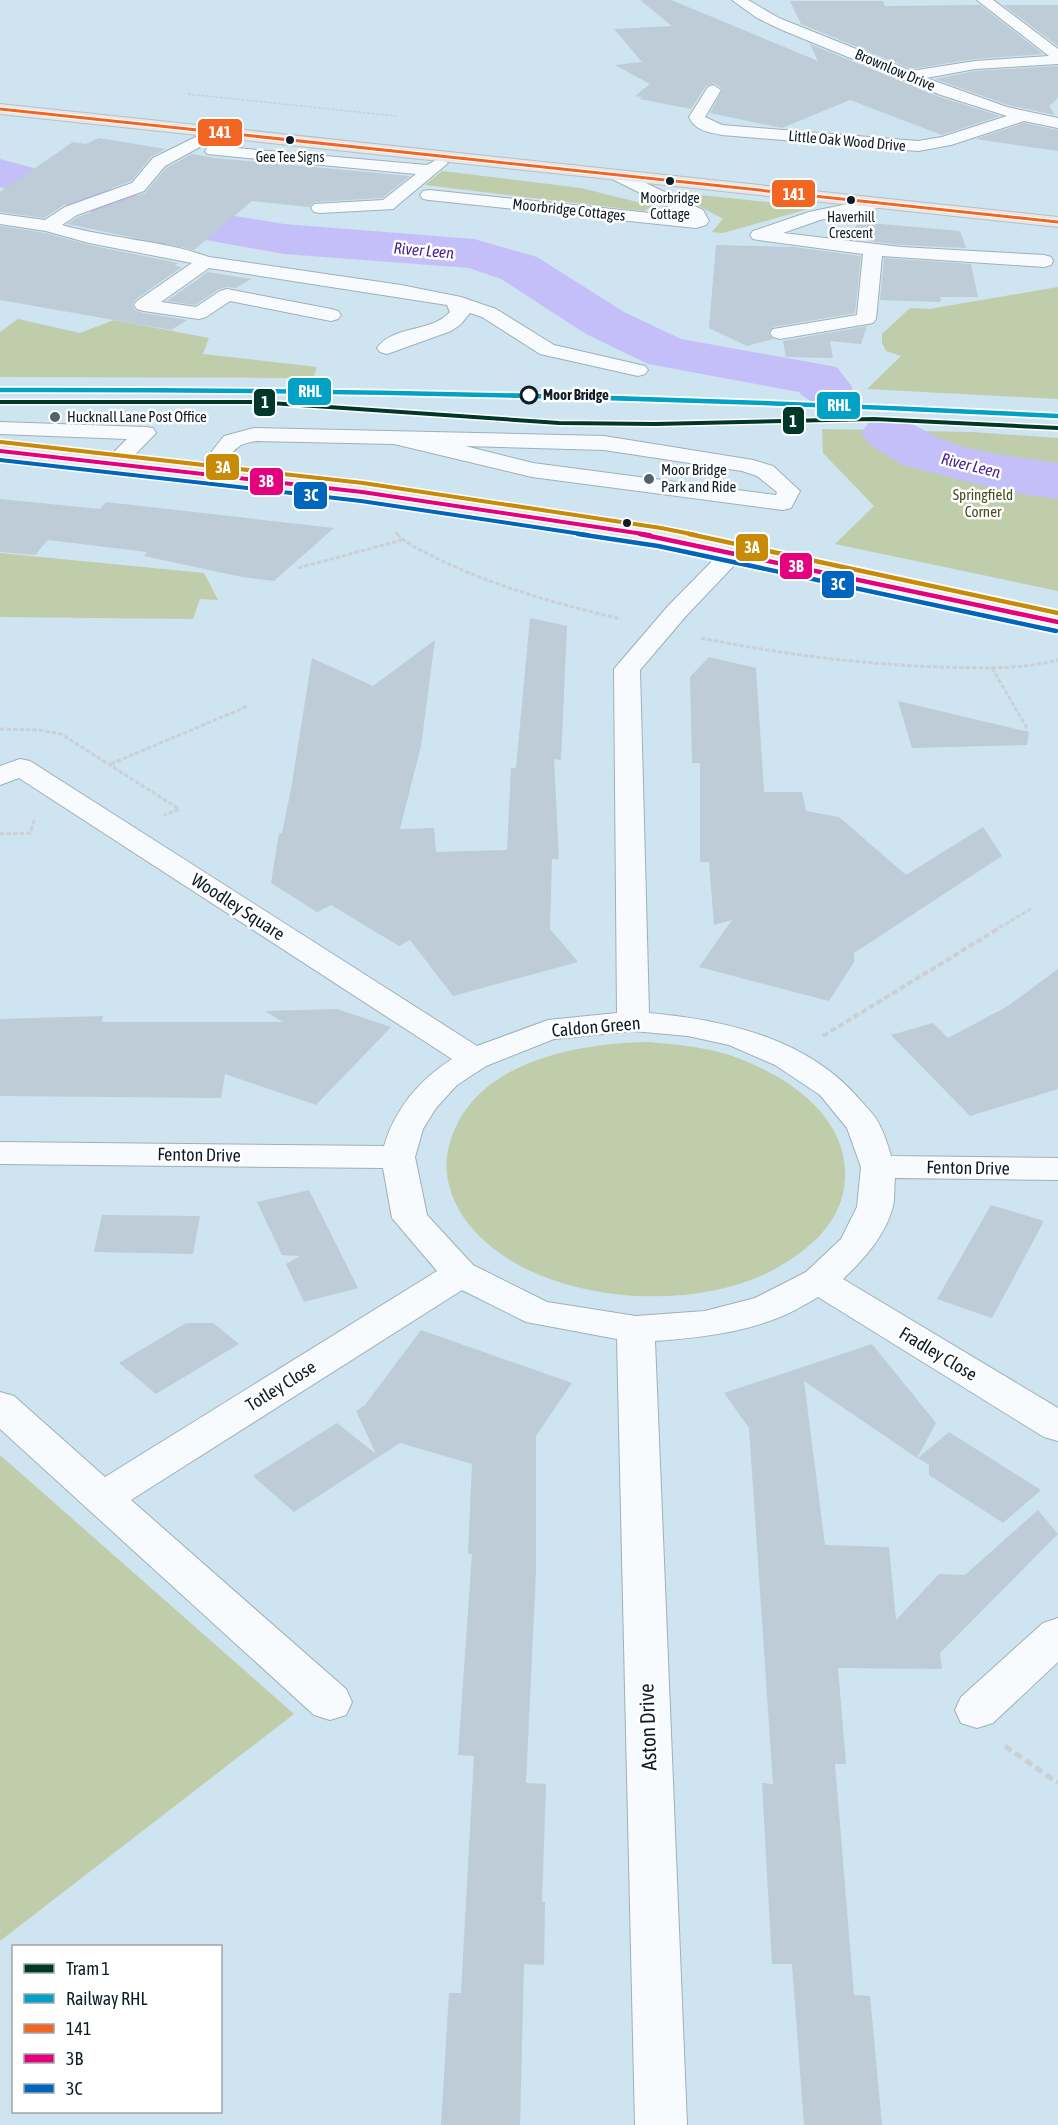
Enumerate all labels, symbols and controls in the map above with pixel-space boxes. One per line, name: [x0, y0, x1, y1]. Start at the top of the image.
street label: Brownlow Drive: [853, 45, 938, 94]
line badge: 141: [197, 118, 243, 147]
text: 141: [209, 123, 232, 141]
street label: Little Oak Wood Drive: [788, 127, 907, 154]
marker: Gee Tee Signs: [284, 134, 296, 146]
place label: Gee Tee Signs: [256, 149, 324, 165]
marker: Moorbridge Cottage: [664, 175, 676, 187]
line badge: 141: [771, 179, 816, 208]
text: 141: [783, 185, 806, 203]
place label: Moorbridge Cottage: [640, 190, 700, 222]
marker: Haverhill Crescent: [845, 194, 857, 206]
street label: Moorbridge Cottages: [512, 195, 626, 224]
place label: Haverhill Crescent: [827, 209, 875, 241]
water label: River Leen: [393, 238, 455, 262]
line badge: RHL: [287, 377, 332, 406]
text: RHL: [298, 382, 323, 400]
marker: Moor Bridge: [520, 386, 538, 404]
place label: Moor Bridge: [543, 386, 609, 403]
line badge: 1: [253, 388, 276, 417]
line badge: RHL: [816, 391, 861, 420]
text: 1: [261, 393, 269, 411]
text: RHL: [827, 396, 852, 414]
line badge: 1: [782, 406, 805, 435]
place label: Hucknall Lane Post Office: [67, 408, 207, 425]
marker: Hucknall Lane Post Office: [48, 410, 62, 424]
text: 1: [789, 412, 797, 430]
water label: River Leen: [939, 449, 1003, 481]
line badge: 3A: [205, 453, 240, 481]
text: 3A: [215, 458, 231, 476]
place label: Moor Bridge Park and Ride: [661, 461, 737, 495]
line badge: 3B: [249, 467, 284, 496]
text: 3B: [258, 472, 274, 490]
marker: Moor Bridge Park and Ride: [642, 472, 656, 486]
line badge: 3C: [293, 481, 328, 510]
text: 3C: [304, 486, 319, 504]
park label: Springfield Corner: [953, 486, 1013, 520]
unlabelled marker: [621, 517, 633, 529]
line badge: 3A: [735, 533, 769, 562]
text: 3A: [744, 538, 760, 556]
line badge: 3B: [779, 552, 813, 580]
text: 3B: [788, 557, 804, 575]
line badge: 3C: [821, 570, 855, 599]
text: 3C: [831, 575, 846, 593]
street label: Woodley Square: [188, 869, 289, 945]
street label: Caldon Green: [551, 1012, 641, 1041]
street label: Fenton Drive: [157, 1143, 241, 1166]
street label: Fenton Drive: [926, 1156, 1010, 1179]
street label: Fradley Close: [896, 1322, 981, 1385]
street label: Totley Close: [242, 1356, 320, 1415]
street label: Aston Drive: [633, 1683, 661, 1771]
legend: [12, 1945, 222, 2113]
text: Tram 1: [66, 1958, 110, 1979]
text: Railway RHL: [66, 1988, 147, 2009]
text: 141: [66, 2018, 91, 2039]
text: 3B: [66, 2048, 83, 2069]
text: 3C: [66, 2078, 83, 2099]

